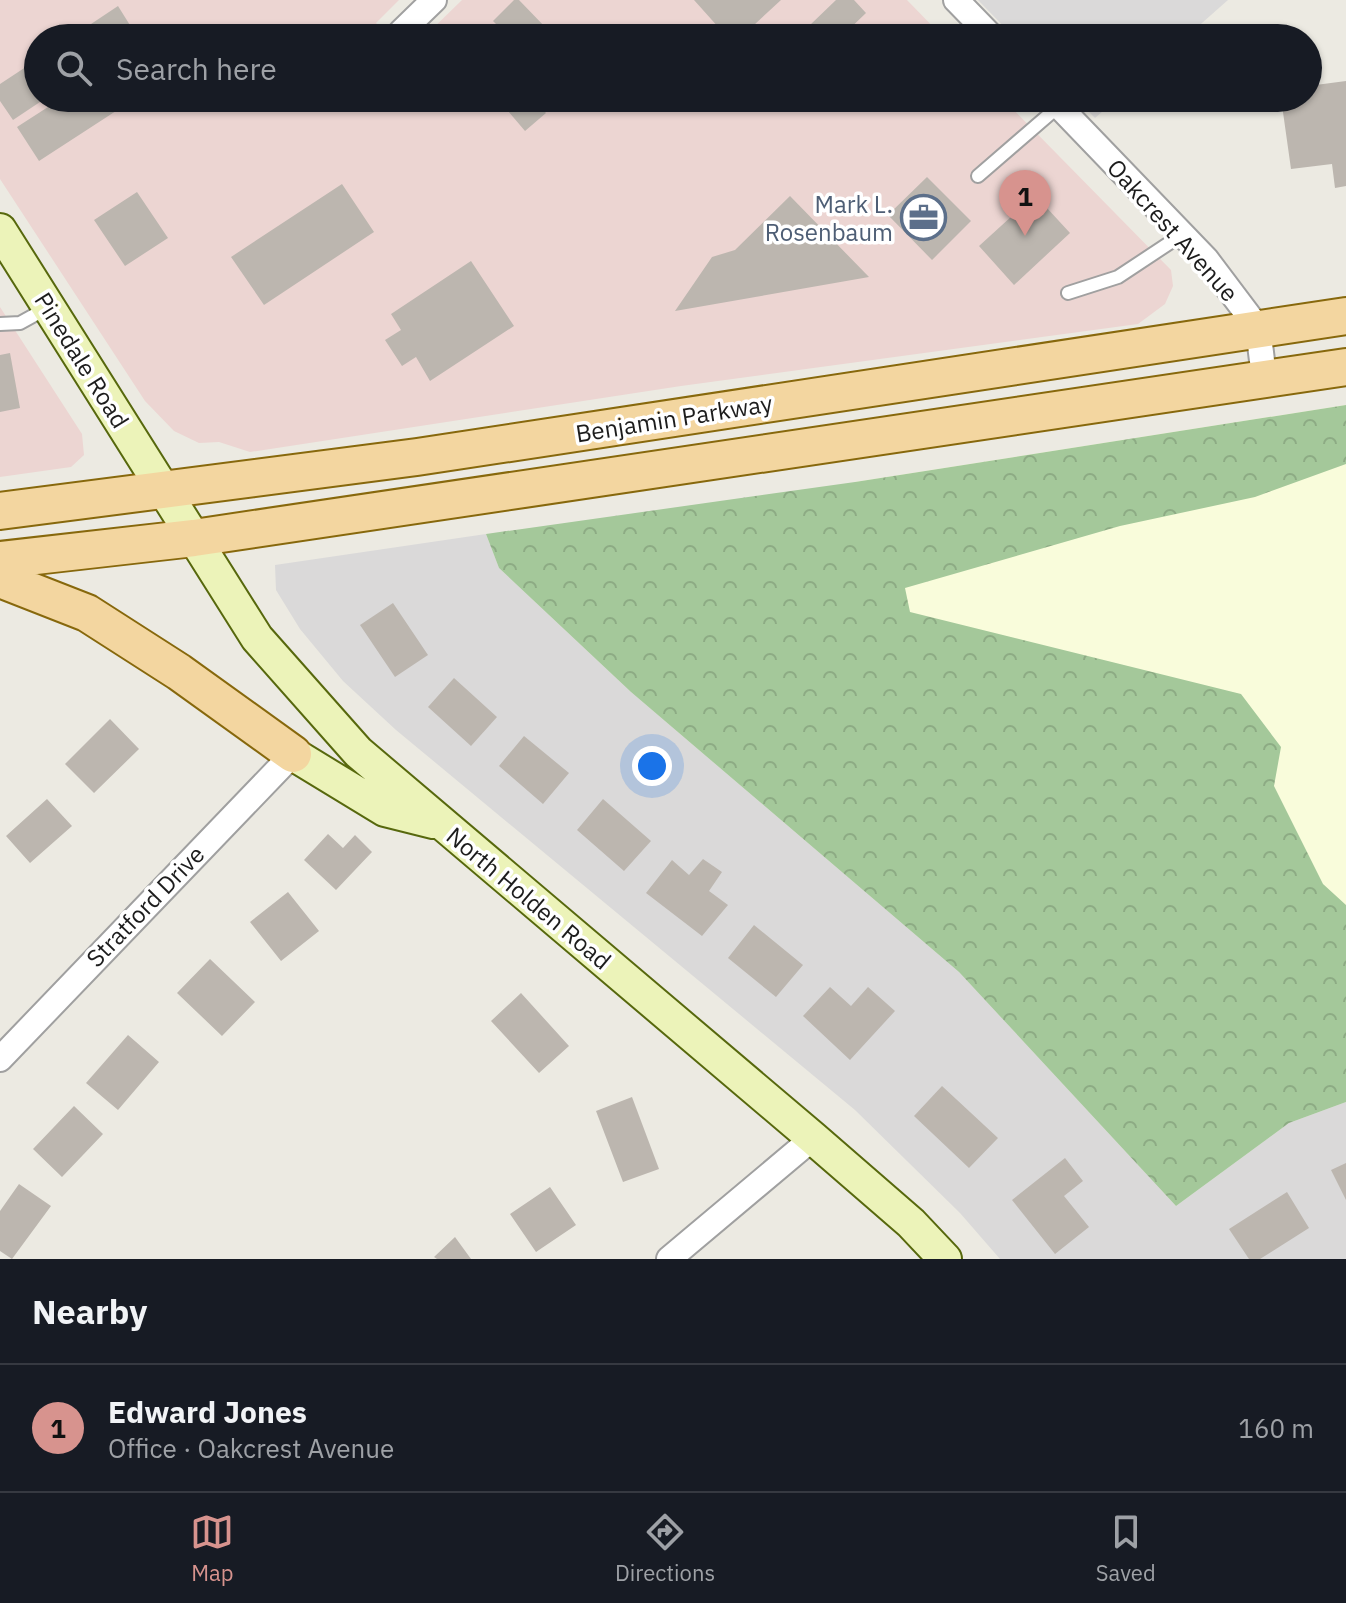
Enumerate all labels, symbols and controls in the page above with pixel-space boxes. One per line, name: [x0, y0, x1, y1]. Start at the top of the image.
search box: [24, 24, 1322, 112]
icon: search: [52, 46, 96, 90]
text: Search here: [116, 49, 277, 88]
street label: Oakcrest Avenue: [1100, 152, 1246, 308]
pin: 1: [999, 170, 1051, 236]
place label: Mark L. Rosenbaum: [765, 188, 893, 248]
office icon: Mark L. Rosenbaum: [900, 194, 948, 242]
street label: Pinedale Road: [27, 286, 137, 434]
street label: Benjamin Parkway: [573, 387, 775, 449]
your location: [632, 746, 672, 786]
street label: North Holden Road: [440, 820, 618, 976]
street label: Stratford Drive: [79, 838, 211, 974]
text: Nearby: [32, 1289, 147, 1333]
text: Edward Jones: [108, 1392, 307, 1431]
text: 1: [50, 1411, 66, 1445]
text: 160 m: [1238, 1411, 1314, 1445]
text: Office · Oakcrest Avenue: [108, 1431, 394, 1465]
tab: Map: [190, 1510, 234, 1587]
tab: Directions: [615, 1510, 715, 1587]
tab: Saved: [1096, 1510, 1156, 1587]

